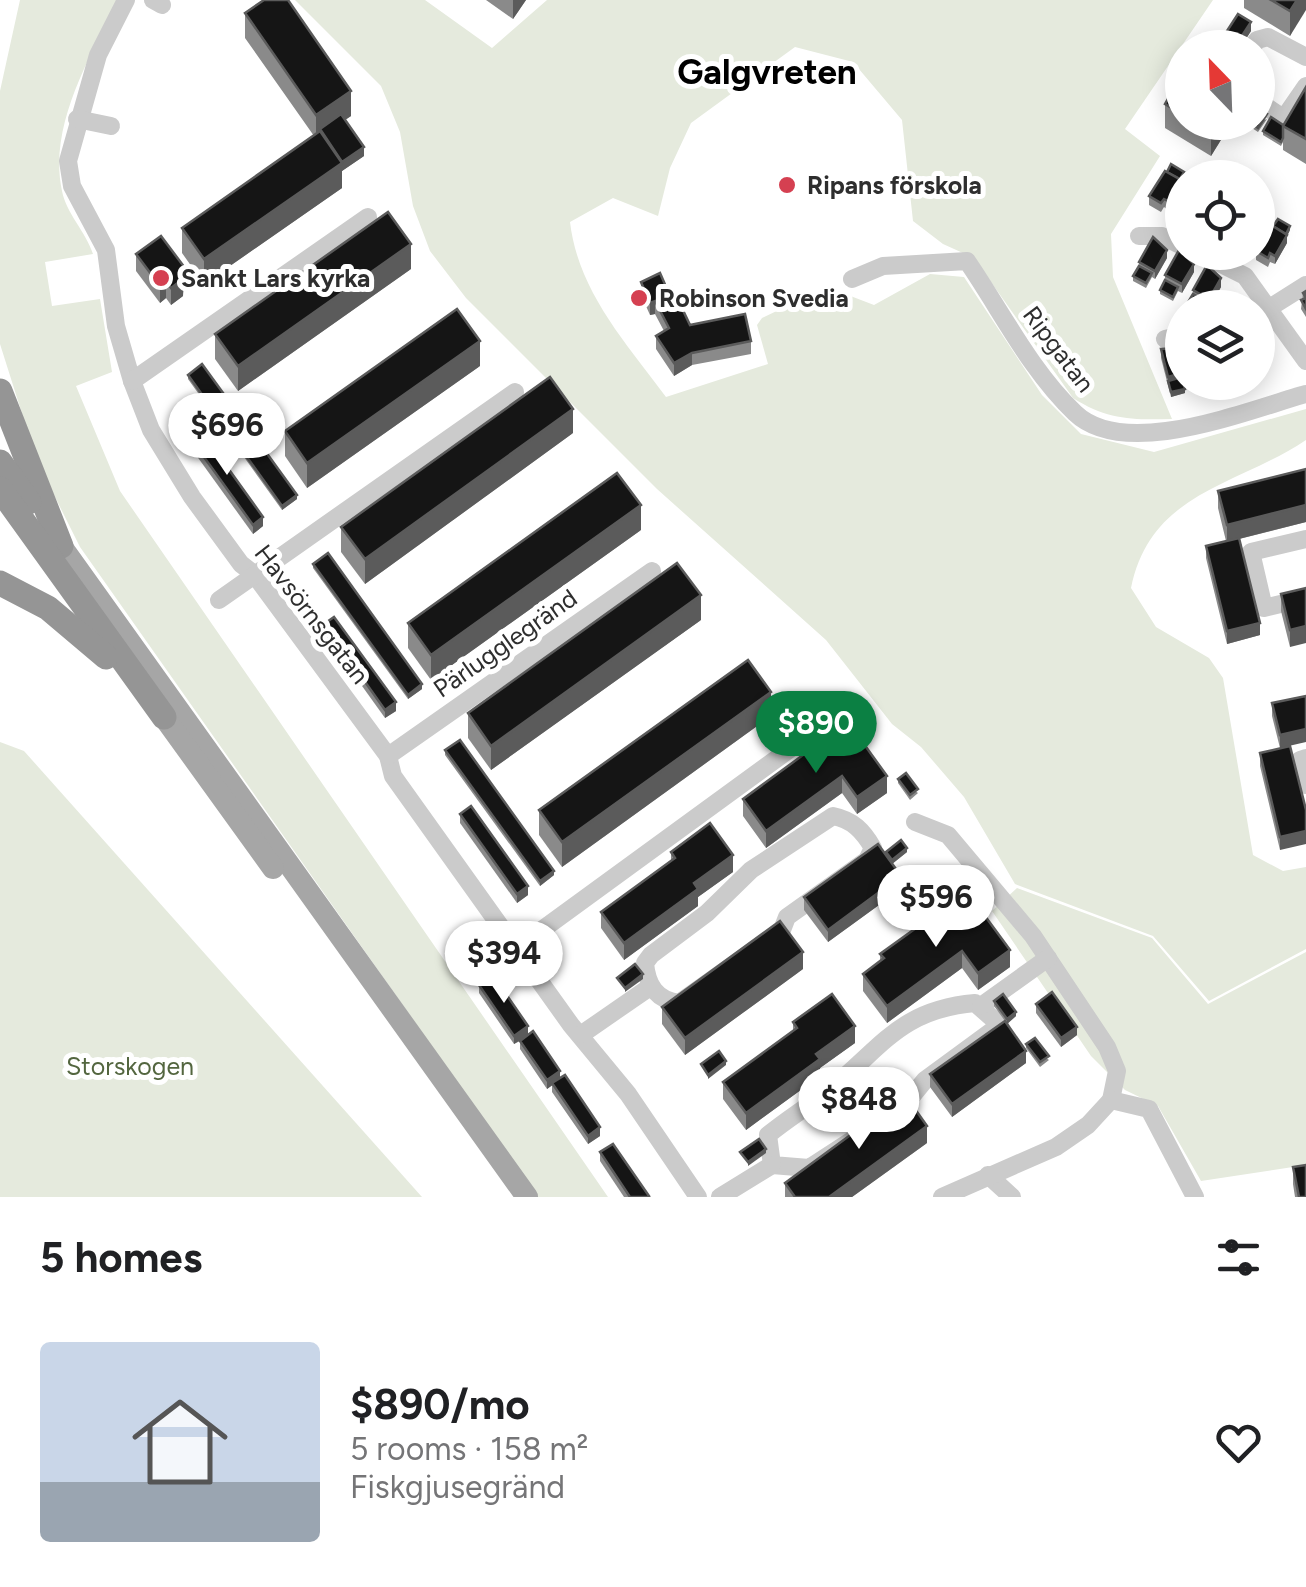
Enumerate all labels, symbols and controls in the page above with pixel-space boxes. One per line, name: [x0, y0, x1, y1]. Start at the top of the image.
north arrow: [1165, 30, 1275, 140]
map controls: [1165, 30, 1275, 400]
district label: Galgvreten: [677, 51, 857, 93]
button: locate: [1165, 160, 1275, 270]
place label: Ripans förskola: [807, 170, 982, 200]
marker: Ripans förskola: [776, 174, 798, 196]
place label: Sankt Lars kyrka: [181, 263, 370, 293]
marker: Sankt Lars kyrka: [150, 267, 172, 289]
place label: Robinson Svedia: [659, 283, 849, 313]
marker: Robinson Svedia: [628, 287, 650, 309]
button: layers: [1165, 290, 1275, 400]
street label: Ripgatan: [1017, 300, 1101, 398]
pin: $696: [168, 393, 286, 478]
text: $696: [190, 406, 264, 444]
street label: Havsörnsgatan: [248, 539, 376, 689]
street label: Pärlugglegränd: [428, 583, 582, 703]
pin: $890: [757, 691, 875, 776]
text: $890: [778, 704, 854, 742]
pin: $596: [877, 865, 995, 950]
text: $596: [899, 878, 973, 916]
pin: $394: [445, 921, 563, 1006]
text: $394: [467, 934, 541, 972]
park label: Storskogen: [66, 1051, 194, 1081]
pin: $848: [800, 1067, 918, 1152]
text: $848: [820, 1080, 898, 1118]
icon: filters: [1211, 1230, 1266, 1285]
text: 5 homes: [40, 1232, 202, 1283]
text: $890/mo: [350, 1379, 530, 1430]
icon: home: [120, 1382, 240, 1502]
icon: heart: [1211, 1415, 1266, 1470]
text: 5 rooms · 158 m²: [350, 1430, 588, 1468]
text: Fiskgjusegränd: [350, 1468, 565, 1506]

